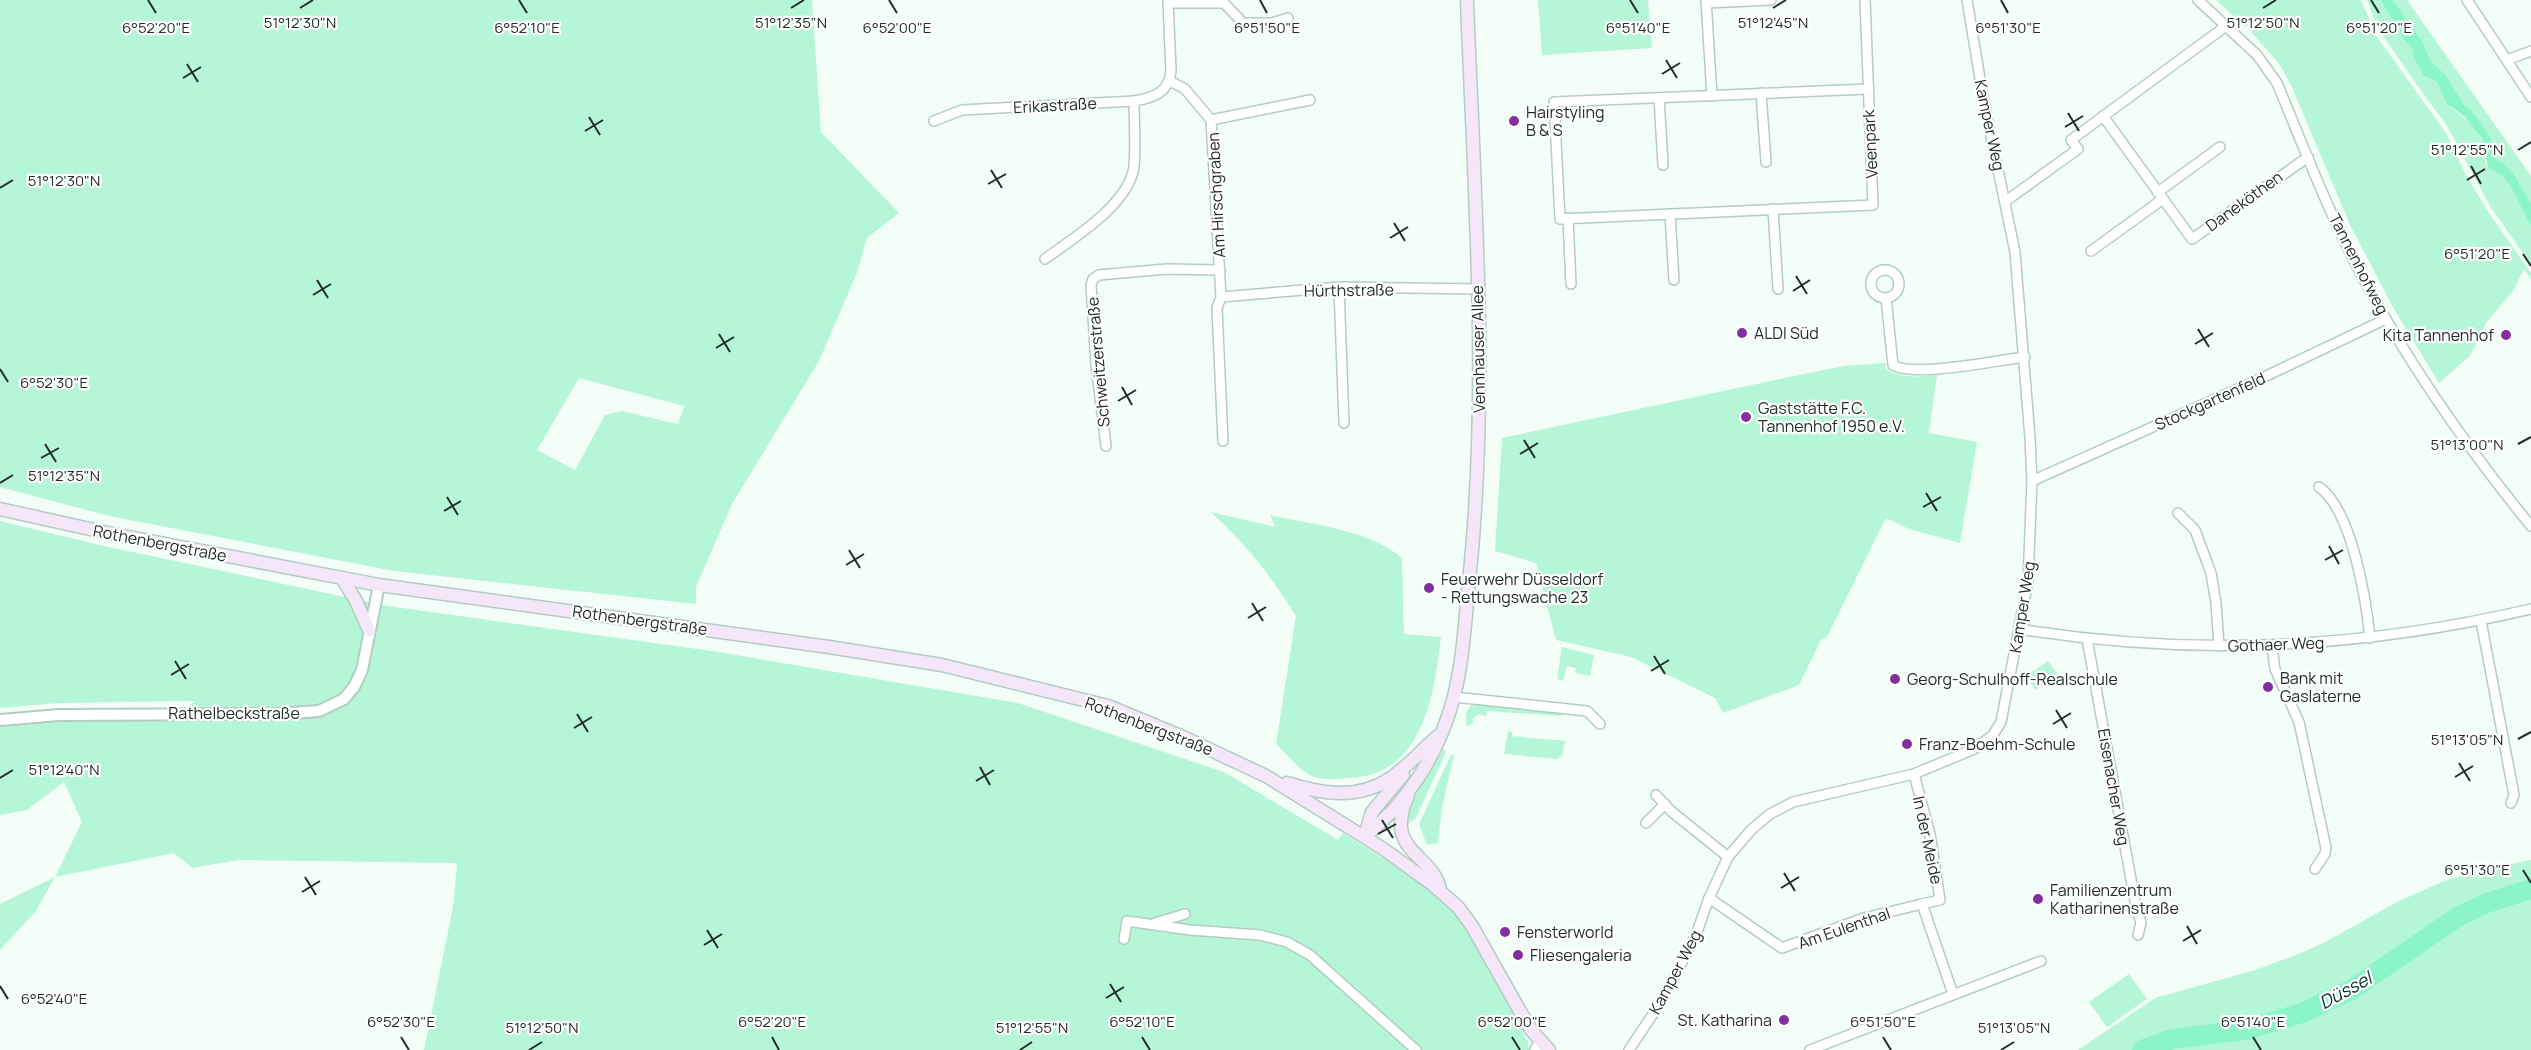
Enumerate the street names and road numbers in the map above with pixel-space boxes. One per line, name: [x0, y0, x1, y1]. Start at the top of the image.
street label: Kamper Weg: [1970, 77, 2010, 173]
street label: Erikastraße: [1013, 92, 1097, 118]
street label: Veenpark: [1857, 108, 1883, 179]
street label: Am Hirschgraben: [1202, 132, 1230, 258]
street label: Daneköthen: [2201, 166, 2287, 236]
street label: Tannenhofweg: [2324, 210, 2394, 318]
street label: Hürthstraße: [1304, 278, 1394, 302]
street label: Vennhauser Allee: [1466, 285, 1490, 413]
street label: Schweitzerstraße: [1081, 296, 1115, 428]
street label: Stockgartenfeld: [2151, 367, 2269, 435]
street label: Rothenbergstraße: [91, 519, 229, 567]
street label: Kamper Weg: [2004, 560, 2040, 654]
street label: Rothenbergstraße: [571, 600, 709, 640]
street label: Gothaer Weg: [2227, 631, 2325, 657]
street label: Rothenbergstraße: [1082, 691, 1216, 761]
street label: Rathelbeckstraße: [168, 702, 300, 724]
street label: Eisenacher Weg: [2093, 727, 2135, 847]
street label: In der Meide: [1908, 794, 1948, 886]
street label: Am Eulenthal: [1795, 902, 1893, 954]
street label: Kamper Weg: [1644, 926, 1706, 1018]

